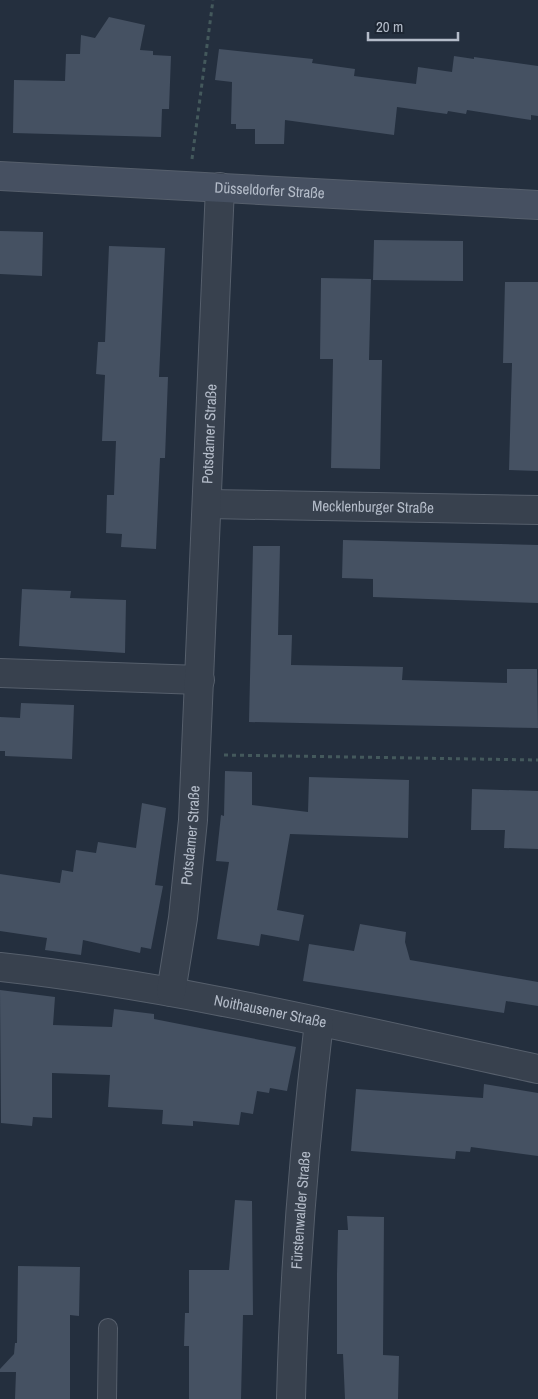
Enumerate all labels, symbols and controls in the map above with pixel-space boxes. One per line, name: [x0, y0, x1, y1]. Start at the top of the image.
scale bar: [368, 10, 458, 42]
text: 20 m: [376, 16, 403, 37]
street label: Düsseldorfer Straße: [214, 177, 325, 203]
street label: Potsdamer Straße: [196, 383, 222, 484]
street label: Mecklenburger Straße: [312, 495, 434, 518]
street label: Potsdamer Straße: [175, 785, 204, 886]
street label: Noithausener Straße: [212, 989, 329, 1033]
street label: Fürstenwalder Straße: [285, 1150, 315, 1270]

